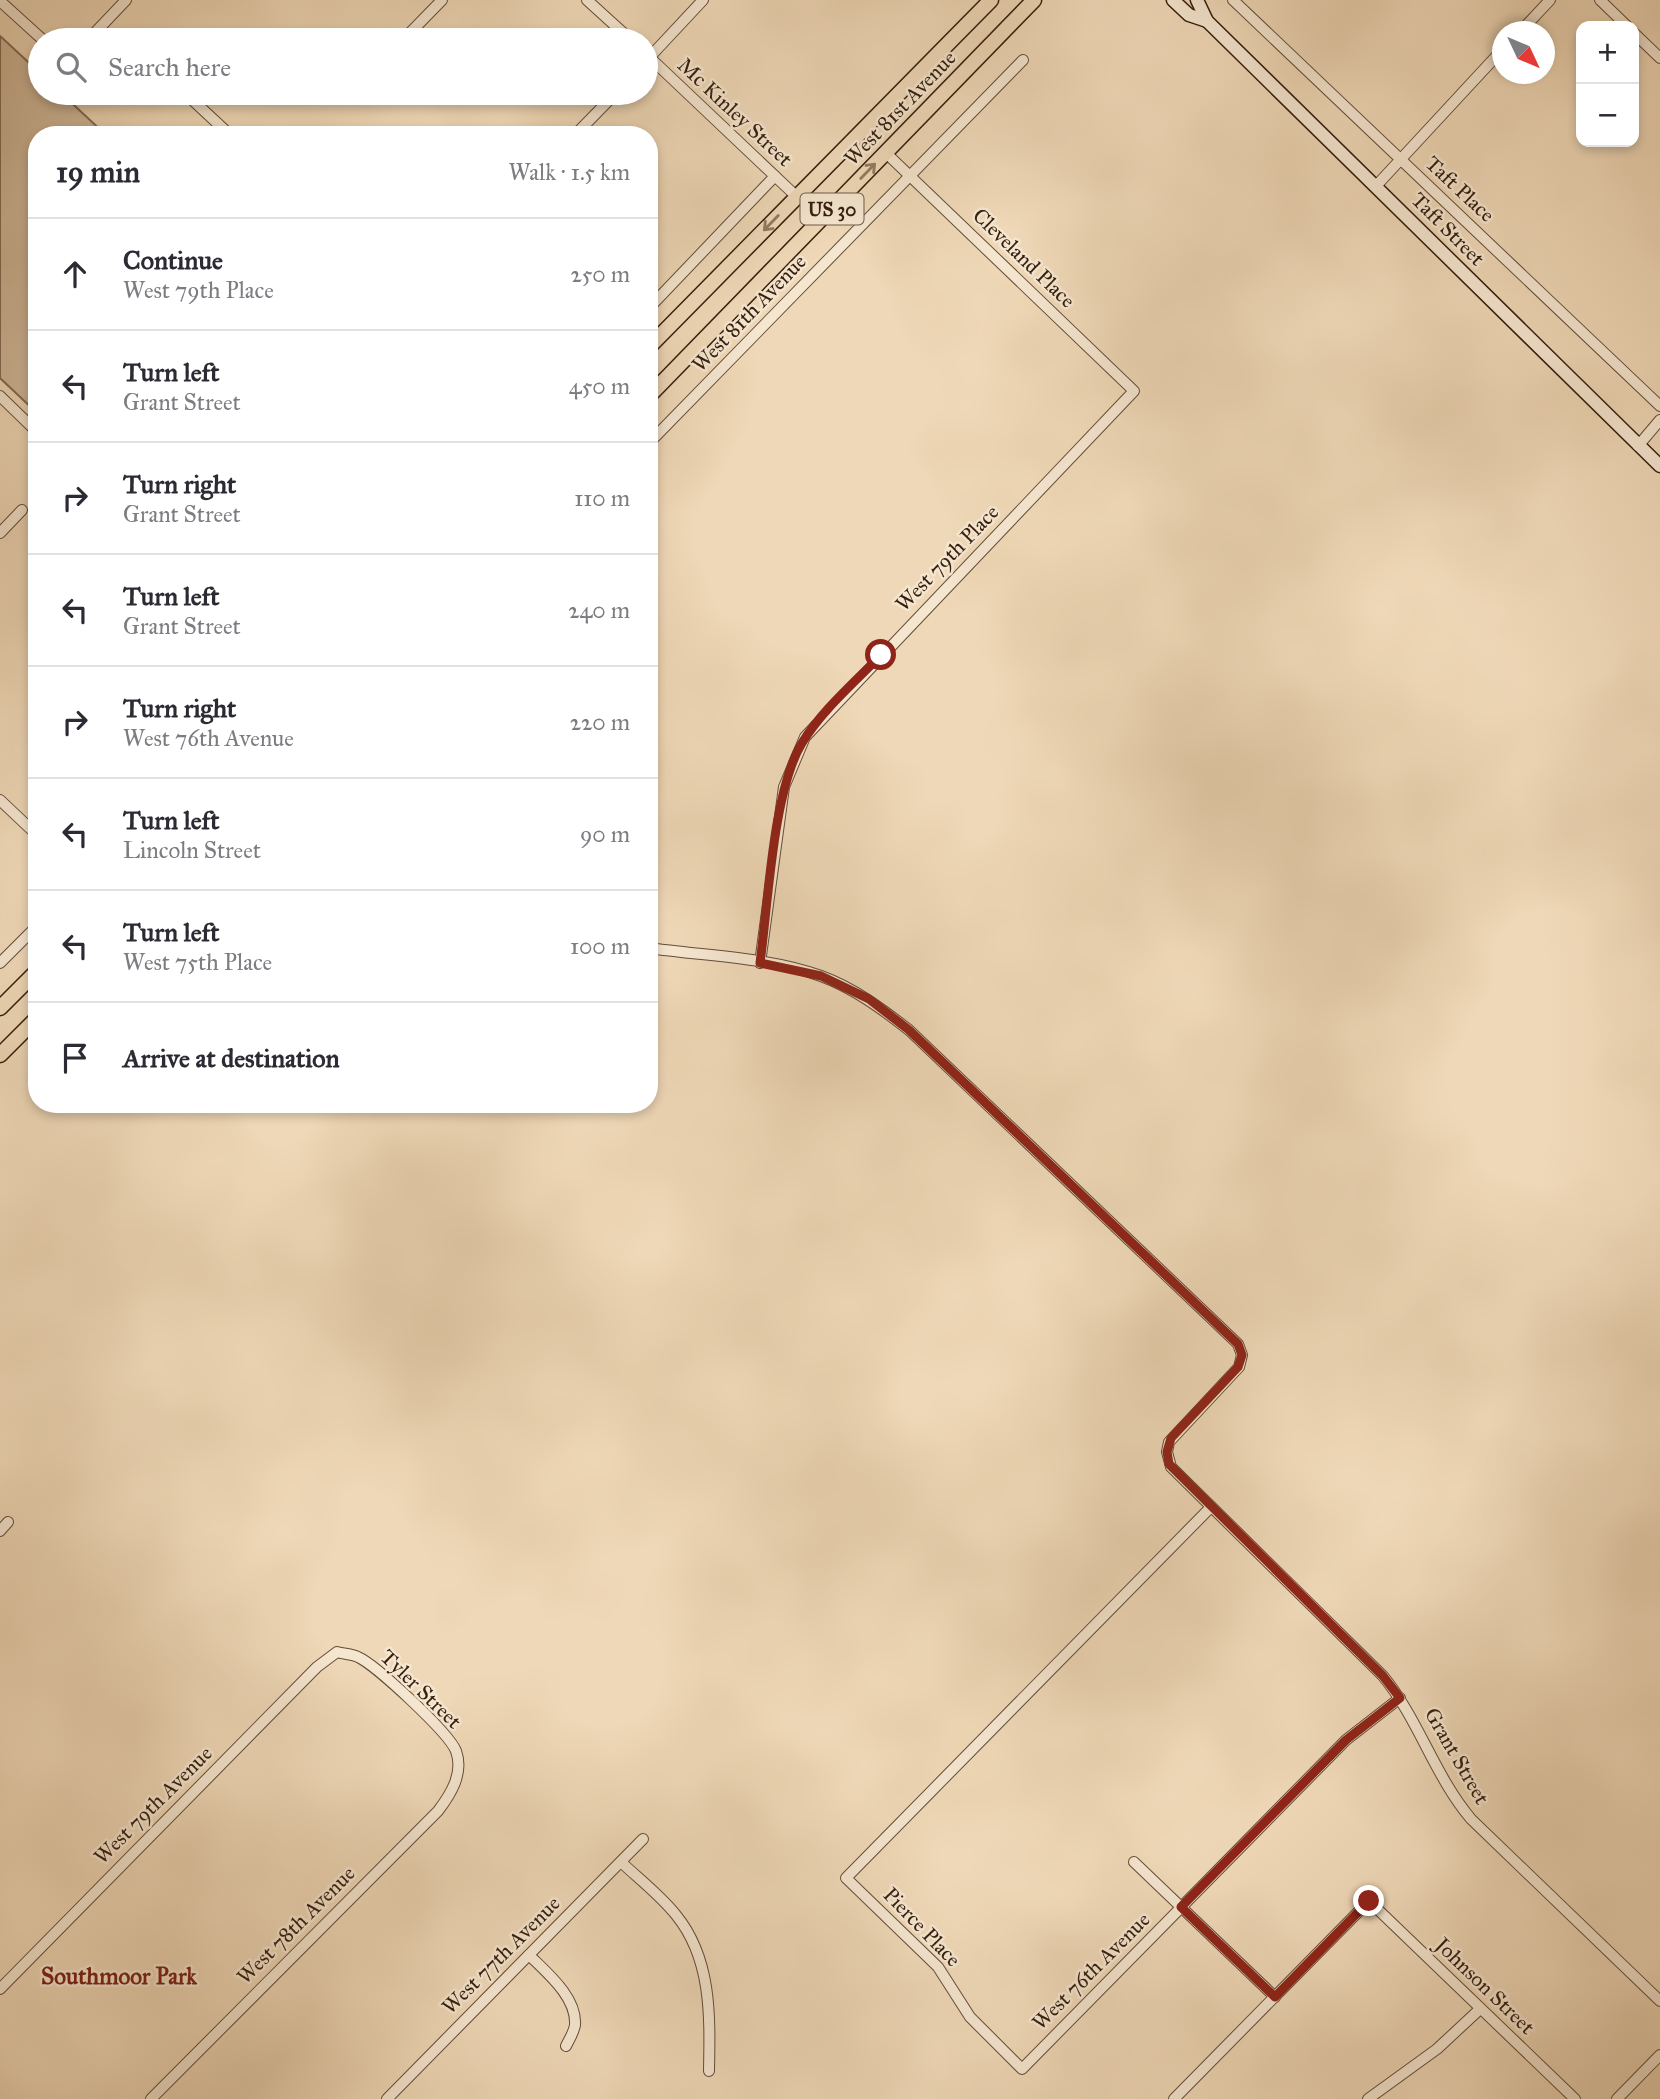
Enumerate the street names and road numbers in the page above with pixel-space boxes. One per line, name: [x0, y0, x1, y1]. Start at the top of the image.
street label: West 81st Avenue: [839, 45, 961, 171]
street label: Mc Kinley Street: [672, 52, 798, 172]
street label: Taft Place: [1420, 150, 1500, 228]
street label: Taft Street: [1406, 187, 1491, 272]
road number: US 30: [800, 194, 864, 224]
street label: Cleveland Place: [967, 203, 1081, 313]
street label: West 81th Avenue: [686, 249, 812, 377]
street label: West 79th Place: [890, 499, 1004, 617]
street label: Tyler Street: [375, 1644, 468, 1735]
street label: Grant Street: [1419, 1703, 1495, 1810]
street label: West 79th Avenue: [88, 1740, 218, 1870]
street label: West 78th Avenue: [231, 1860, 361, 1990]
street label: Pierce Place: [878, 1882, 966, 1972]
street label: West 77th Avenue: [436, 1890, 566, 2020]
street label: West 76th Avenue: [1027, 1906, 1156, 2035]
street label: Johnson Street: [1428, 1931, 1541, 2040]

